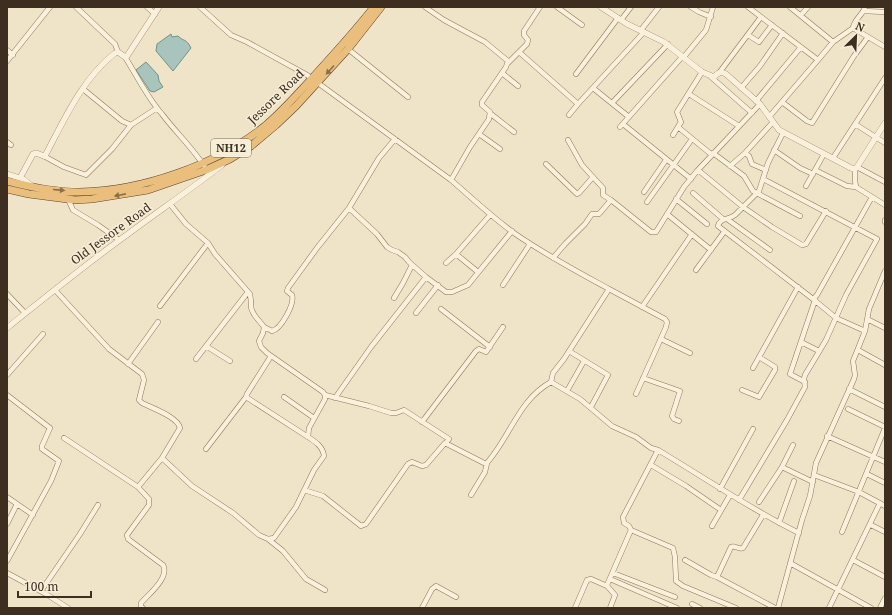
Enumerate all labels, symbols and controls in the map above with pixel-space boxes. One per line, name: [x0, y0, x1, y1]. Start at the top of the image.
north arrow: [836, 16, 876, 56]
text: N: [853, 18, 868, 35]
one-way arrow: [325, 64, 334, 75]
street label: Jessore Road: [243, 65, 308, 129]
road number: NH12: [211, 139, 251, 157]
one-way arrow: [53, 187, 65, 194]
one-way arrow: [114, 192, 126, 198]
street label: Old Jessore Road: [67, 198, 155, 269]
scale bar: [18, 573, 91, 599]
text: 100 m: [24, 578, 59, 595]

